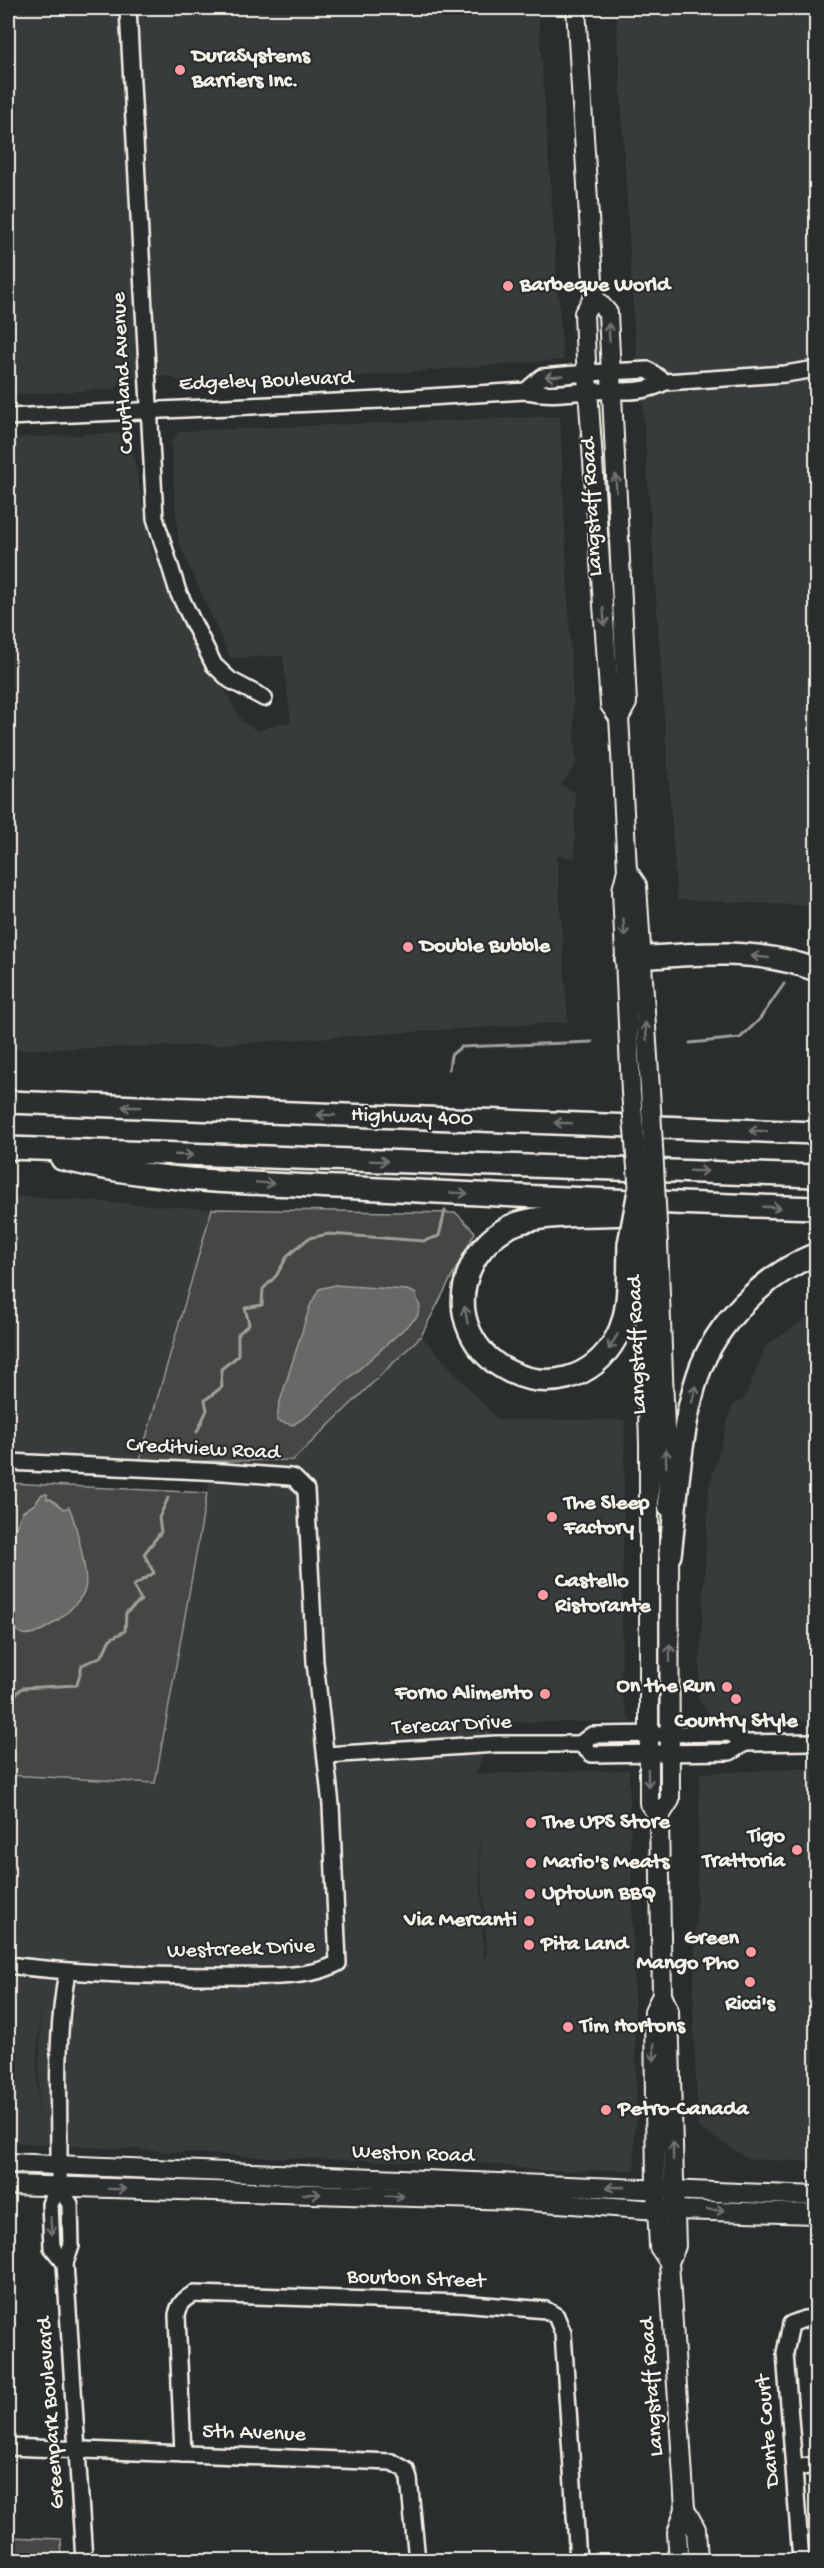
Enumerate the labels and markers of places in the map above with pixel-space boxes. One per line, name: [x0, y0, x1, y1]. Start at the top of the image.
place label: DuraSystems Barriers Inc.: [190, 44, 312, 95]
marker: DuraSystems Barriers Inc.: [173, 63, 187, 77]
place label: Barbeque World: [519, 273, 672, 299]
marker: Barbeque World: [501, 279, 515, 293]
place label: Double Bubble: [418, 934, 551, 960]
marker: Double Bubble: [401, 940, 415, 954]
place label: The Sleep Factory: [562, 1491, 650, 1542]
marker: The Sleep Factory: [545, 1510, 559, 1524]
place label: Castello Ristorante: [554, 1569, 651, 1620]
marker: Castello Ristorante: [536, 1588, 550, 1602]
place label: On the Run: [616, 1674, 716, 1700]
marker: On the Run: [720, 1680, 734, 1694]
place label: Forno Alimento: [394, 1681, 534, 1707]
marker: Forno Alimento: [538, 1687, 552, 1701]
marker: Country Style: [729, 1692, 743, 1706]
place label: Country Style: [673, 1709, 798, 1735]
place label: The UPS Store: [541, 1810, 670, 1836]
marker: The UPS Store: [524, 1816, 538, 1830]
place label: Tigo Trattoria: [700, 1824, 787, 1875]
marker: Tigo Trattoria: [790, 1843, 804, 1857]
place label: Mario's Meats: [543, 1850, 671, 1876]
marker: Mario's Meats: [524, 1856, 538, 1870]
place label: Uptown BBQ: [542, 1881, 656, 1907]
marker: Uptown BBQ: [523, 1887, 537, 1901]
place label: Via Mercanti: [403, 1908, 517, 1934]
marker: Via Mercanti: [522, 1914, 536, 1928]
place label: Green Mango Pho: [637, 1926, 740, 1977]
place label: Pita Land: [540, 1932, 630, 1958]
marker: Pita Land: [522, 1938, 536, 1952]
marker: Green Mango Pho: [744, 1945, 758, 1959]
marker: Ricci's: [743, 1975, 757, 1989]
place label: Ricci's: [724, 1992, 777, 2018]
place label: Tim Hortons: [578, 2014, 687, 2040]
marker: Tim Hortons: [561, 2020, 575, 2034]
place label: Petro-Canada: [617, 2097, 750, 2123]
marker: Petro-Canada: [599, 2103, 613, 2117]

